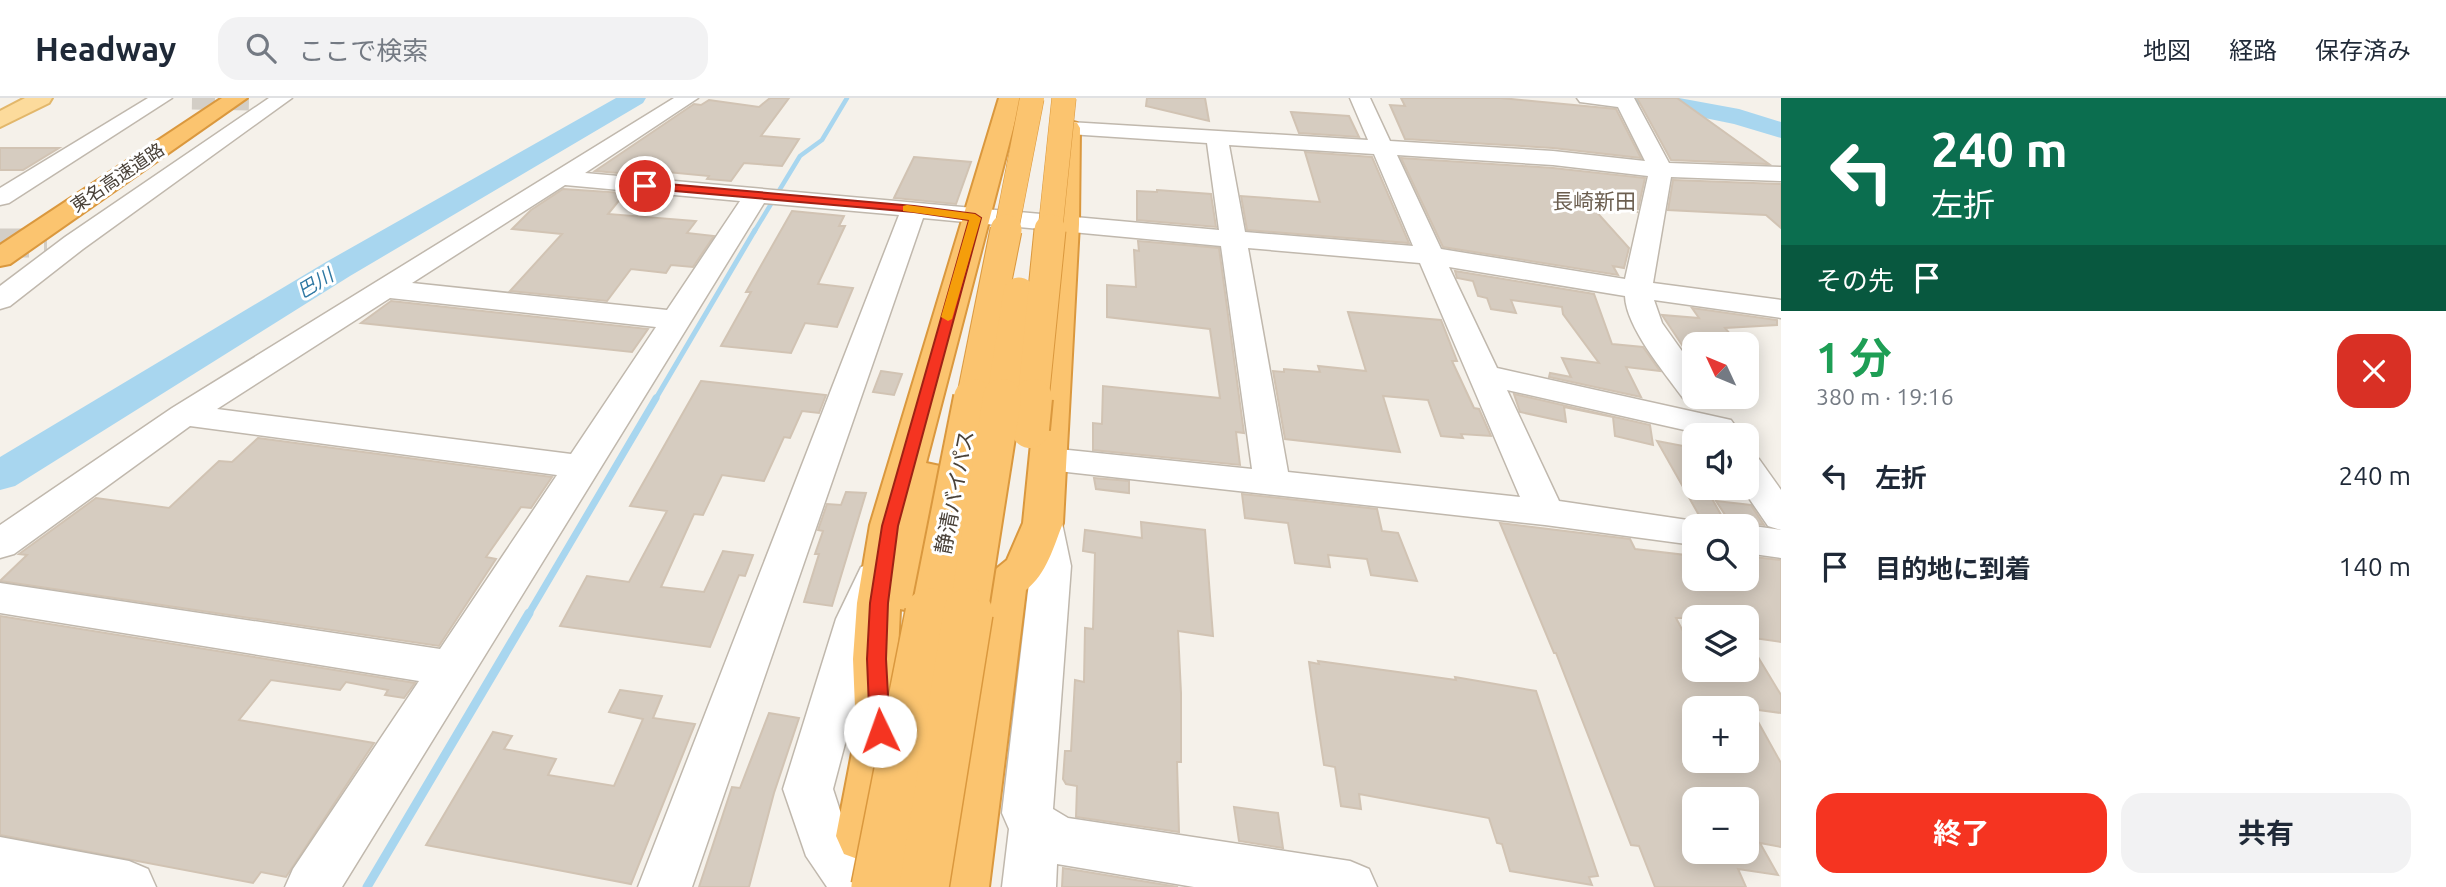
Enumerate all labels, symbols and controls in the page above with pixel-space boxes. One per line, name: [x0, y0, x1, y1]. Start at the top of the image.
search box: [218, 17, 708, 80]
icon: search: [242, 29, 280, 67]
text: Headway: [35, 30, 176, 67]
text: ここで検索: [298, 36, 428, 65]
text: 地図: [2143, 37, 2191, 64]
text: 経路: [2229, 37, 2277, 64]
text: 保存済み: [2315, 37, 2411, 64]
text: 240 m: [1931, 121, 2068, 176]
icon: left: [1816, 126, 1907, 217]
street label: 東名高速道路: [67, 139, 167, 215]
pin: [615, 156, 675, 216]
icon: arrive: [626, 167, 664, 205]
text: 左折: [1931, 186, 1995, 222]
district label: 長崎新田: [1552, 189, 1636, 213]
icon: arrive: [1908, 259, 1946, 297]
water label: 巴川: [293, 263, 339, 302]
text: その先: [1816, 266, 1894, 295]
north arrow: [1682, 332, 1759, 410]
map controls: [1682, 332, 1759, 864]
text: 1 分: [1816, 334, 1892, 381]
button: close: [2337, 334, 2411, 408]
text: 380 m · 19:16: [1816, 384, 1954, 409]
button: sound: [1682, 423, 1759, 500]
street label: 静清バイパス: [930, 428, 978, 556]
icon: left: [1816, 457, 1854, 495]
text: 240 m: [2339, 461, 2411, 490]
text: 左折: [1875, 463, 1927, 492]
button: search: [1682, 514, 1759, 591]
icon: arrive: [1816, 548, 1854, 586]
text: 140 m: [2339, 552, 2411, 581]
text: 目的地に到着: [1875, 554, 2031, 583]
button: layers: [1682, 605, 1759, 682]
position arrow: [843, 694, 917, 768]
button: +: [1682, 696, 1759, 773]
button: −: [1682, 787, 1759, 864]
button: 終了: [1816, 793, 2107, 873]
button: 共有: [2121, 793, 2411, 873]

